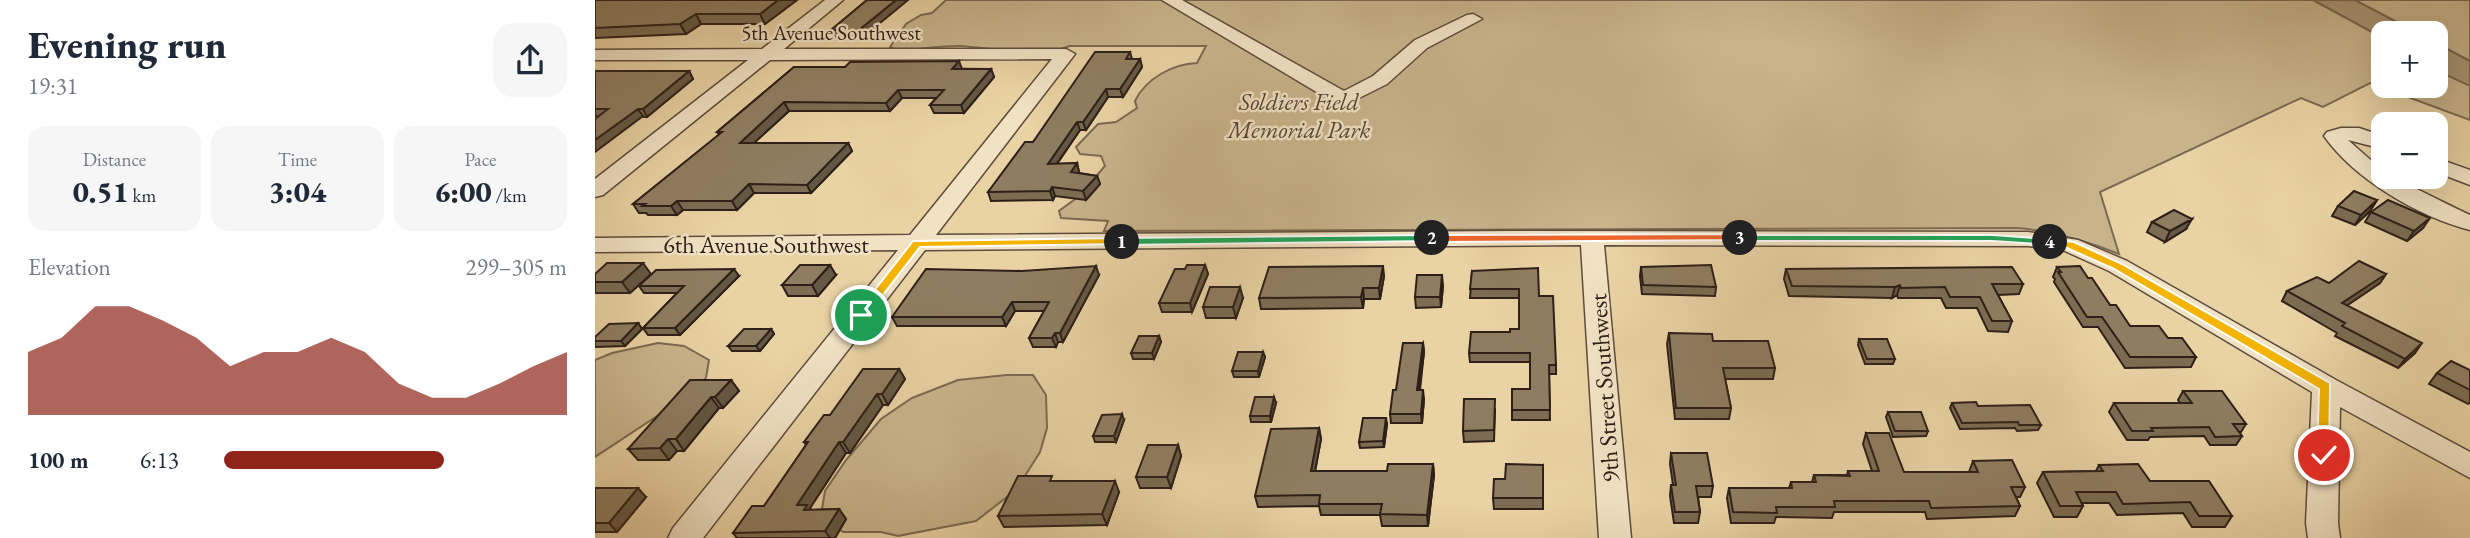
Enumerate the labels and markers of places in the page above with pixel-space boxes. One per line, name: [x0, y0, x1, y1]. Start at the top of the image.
pin: 2: [1415, 220, 1449, 256]
pin: 3: [1723, 220, 1757, 256]
pin: 1: [1105, 224, 1139, 260]
pin: 4: [2033, 224, 2067, 260]
pin: [831, 285, 891, 345]
pin: [2294, 425, 2354, 485]

